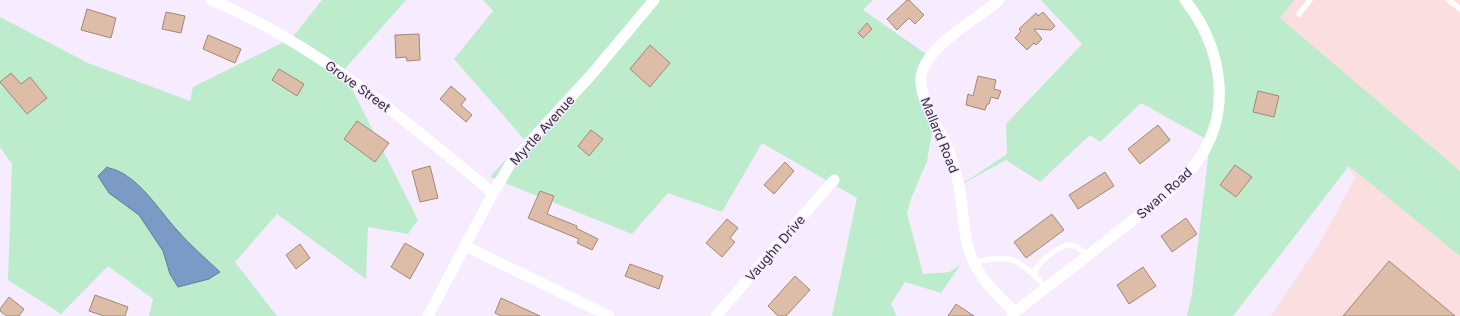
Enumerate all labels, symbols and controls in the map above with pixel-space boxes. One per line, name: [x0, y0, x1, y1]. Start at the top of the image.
street label: Grove Street: [322, 57, 394, 115]
street label: Myrtle Avenue: [506, 92, 578, 168]
street label: Mallard Road: [918, 95, 962, 175]
street label: Swan Road: [1133, 164, 1195, 222]
street label: Vaughn Drive: [742, 212, 808, 284]

